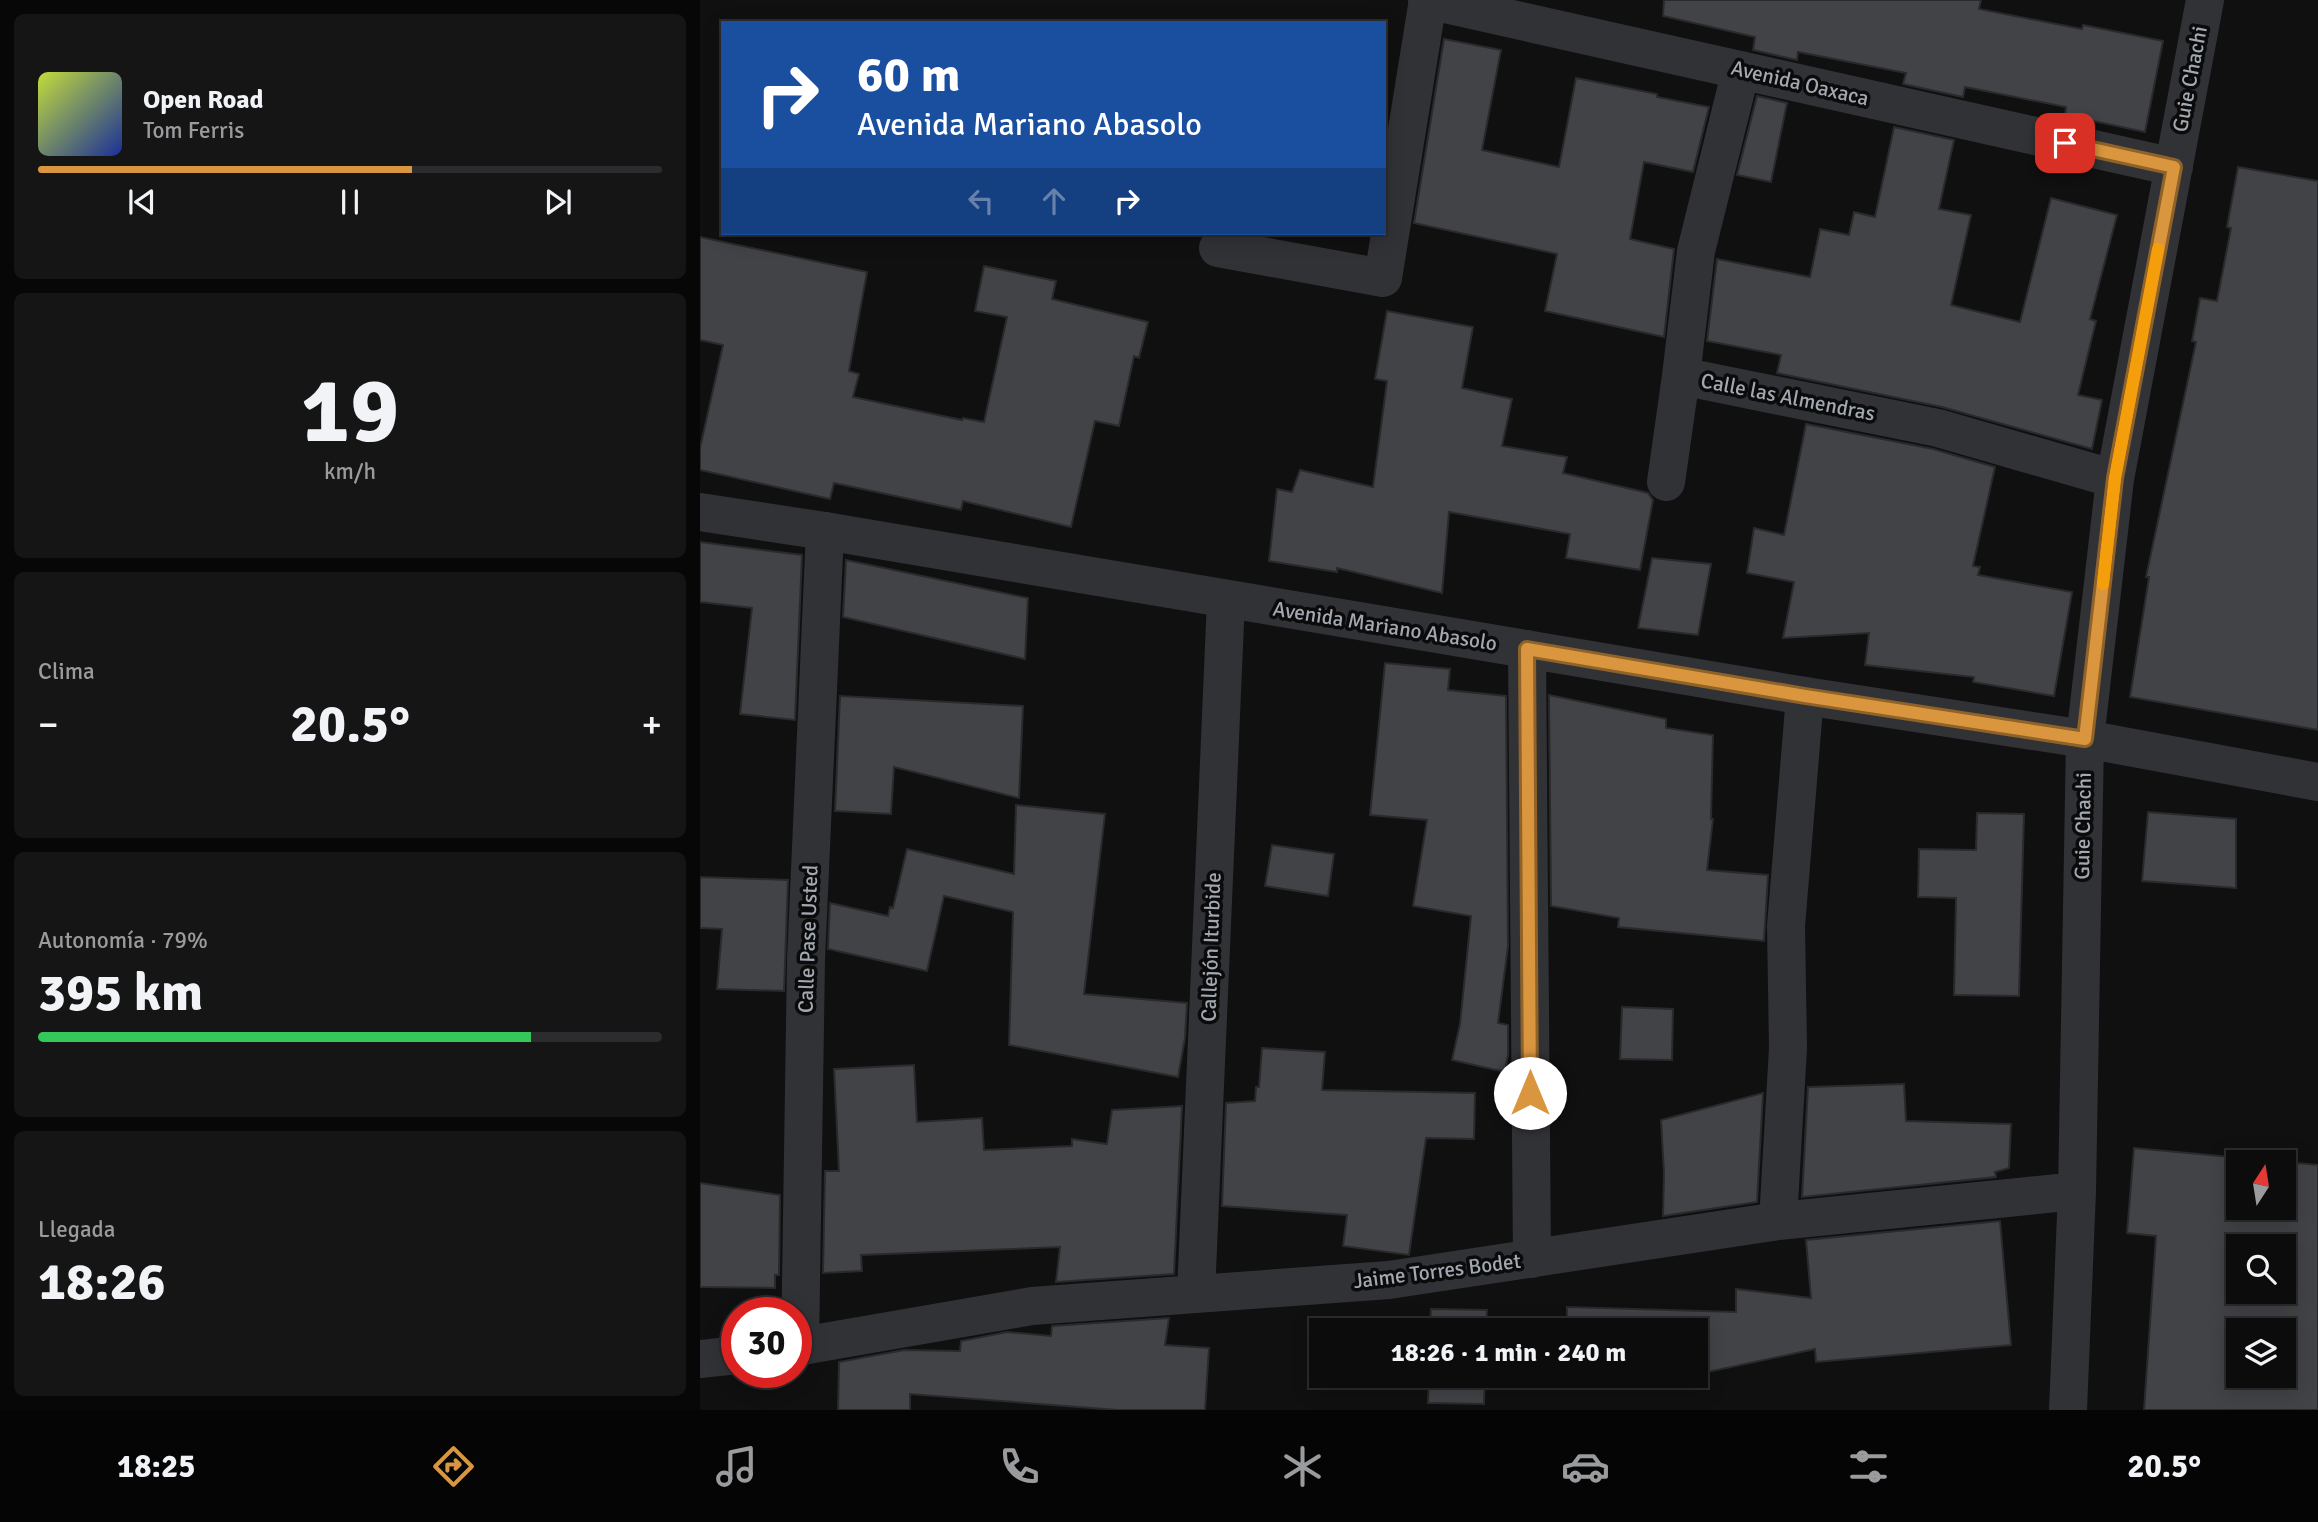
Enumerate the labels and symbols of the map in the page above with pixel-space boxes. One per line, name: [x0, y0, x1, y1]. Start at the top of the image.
street label: Guie Chachi: [2167, 24, 2213, 134]
street label: Avenida Oaxaca: [1729, 55, 1871, 111]
pin: [2035, 113, 2095, 173]
street label: Calle las Almendras: [1699, 367, 1877, 427]
street label: Avenida Mariano Abasolo: [1271, 595, 1499, 657]
street label: Guie Chachi: [2069, 772, 2097, 880]
street label: Calle Pase Usted: [792, 865, 824, 1013]
street label: Callejón Iturbide: [1195, 872, 1227, 1022]
position arrow: [1493, 1056, 1567, 1130]
north arrow: [2226, 1150, 2296, 1220]
street label: Jaime Torres Bodet: [1352, 1248, 1522, 1294]
speed limit sign: 30: [721, 1297, 812, 1388]

